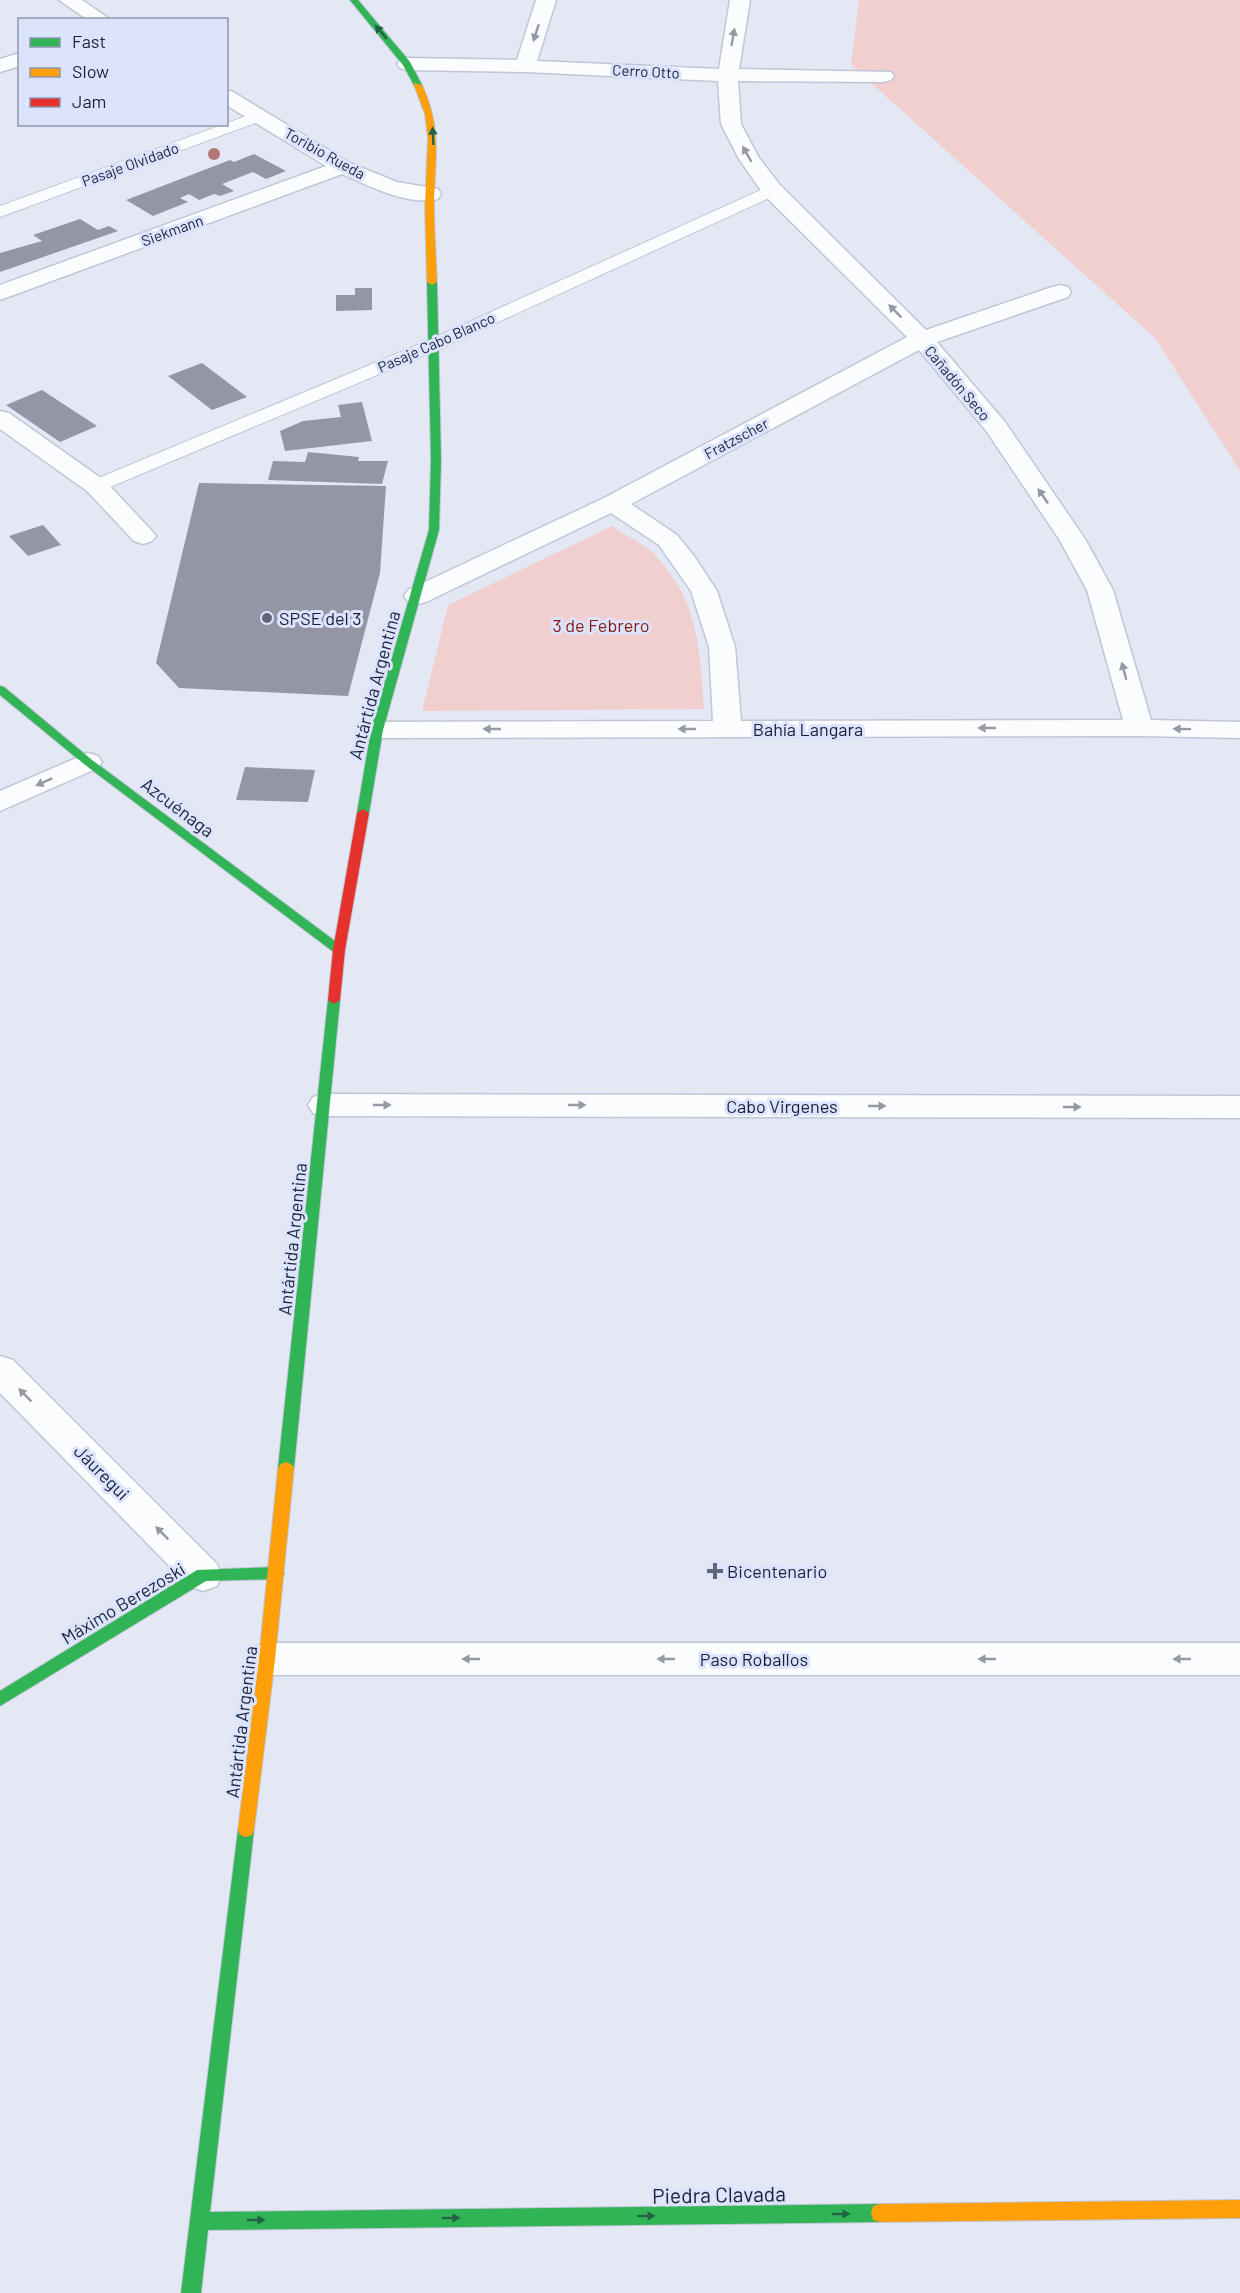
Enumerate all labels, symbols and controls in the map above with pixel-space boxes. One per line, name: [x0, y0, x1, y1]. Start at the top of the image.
legend: [18, 18, 228, 126]
one-way arrow: [374, 24, 387, 40]
one-way arrow: [530, 24, 540, 42]
one-way arrow: [729, 28, 738, 47]
text: Fast: [72, 30, 106, 52]
text: Slow: [72, 60, 109, 82]
street label: Cerro Otto: [612, 60, 680, 82]
text: Jam: [72, 90, 106, 112]
street label: Toribio Rueda: [282, 124, 368, 182]
one-way arrow: [428, 126, 437, 145]
street label: Pasaje Olvidado: [79, 138, 181, 190]
one-way arrow: [742, 146, 753, 162]
street label: Siekmann: [139, 211, 205, 249]
one-way arrow: [888, 305, 902, 319]
street label: Pasaje Cabo Blanco: [375, 308, 497, 376]
street label: Cañadón Seco: [921, 342, 995, 424]
street label: Fratzscher: [701, 413, 772, 462]
one-way arrow: [1038, 488, 1049, 504]
place label: SPSE del 3: [279, 607, 362, 629]
street label: Antártida Argentina: [344, 608, 404, 762]
marker: SPSE del 3: [260, 611, 274, 625]
park label: 3 de Febrero: [552, 614, 650, 636]
one-way arrow: [1118, 662, 1128, 681]
street label: Bahía Langara: [753, 718, 863, 740]
one-way arrow: [977, 723, 996, 733]
one-way arrow: [482, 724, 501, 734]
one-way arrow: [677, 724, 696, 734]
one-way arrow: [1172, 724, 1191, 734]
street label: Azcuénaga: [137, 773, 219, 841]
one-way arrow: [36, 777, 53, 786]
street label: Cabo Virgenes: [726, 1095, 838, 1117]
one-way arrow: [373, 1100, 392, 1110]
one-way arrow: [568, 1100, 587, 1110]
one-way arrow: [868, 1101, 887, 1111]
one-way arrow: [1063, 1102, 1082, 1112]
street label: Antártida Argentina: [273, 1162, 311, 1316]
one-way arrow: [18, 1388, 32, 1402]
street label: Jáuregui: [70, 1440, 134, 1504]
one-way arrow: [156, 1527, 170, 1541]
street label: Máximo Berezoski: [57, 1557, 189, 1649]
place label: Bicentenario: [727, 1560, 827, 1582]
marker: Bicentenario: [708, 1564, 722, 1578]
street label: Antártida Argentina: [221, 1645, 261, 1799]
street label: Paso Roballos: [700, 1648, 808, 1670]
one-way arrow: [461, 1654, 480, 1664]
one-way arrow: [656, 1654, 675, 1664]
one-way arrow: [977, 1654, 996, 1664]
one-way arrow: [1172, 1654, 1191, 1664]
street label: Piedra Clavada: [652, 2180, 786, 2208]
one-way arrow: [832, 2209, 851, 2219]
one-way arrow: [637, 2211, 656, 2221]
one-way arrow: [442, 2213, 461, 2223]
one-way arrow: [247, 2215, 266, 2225]

